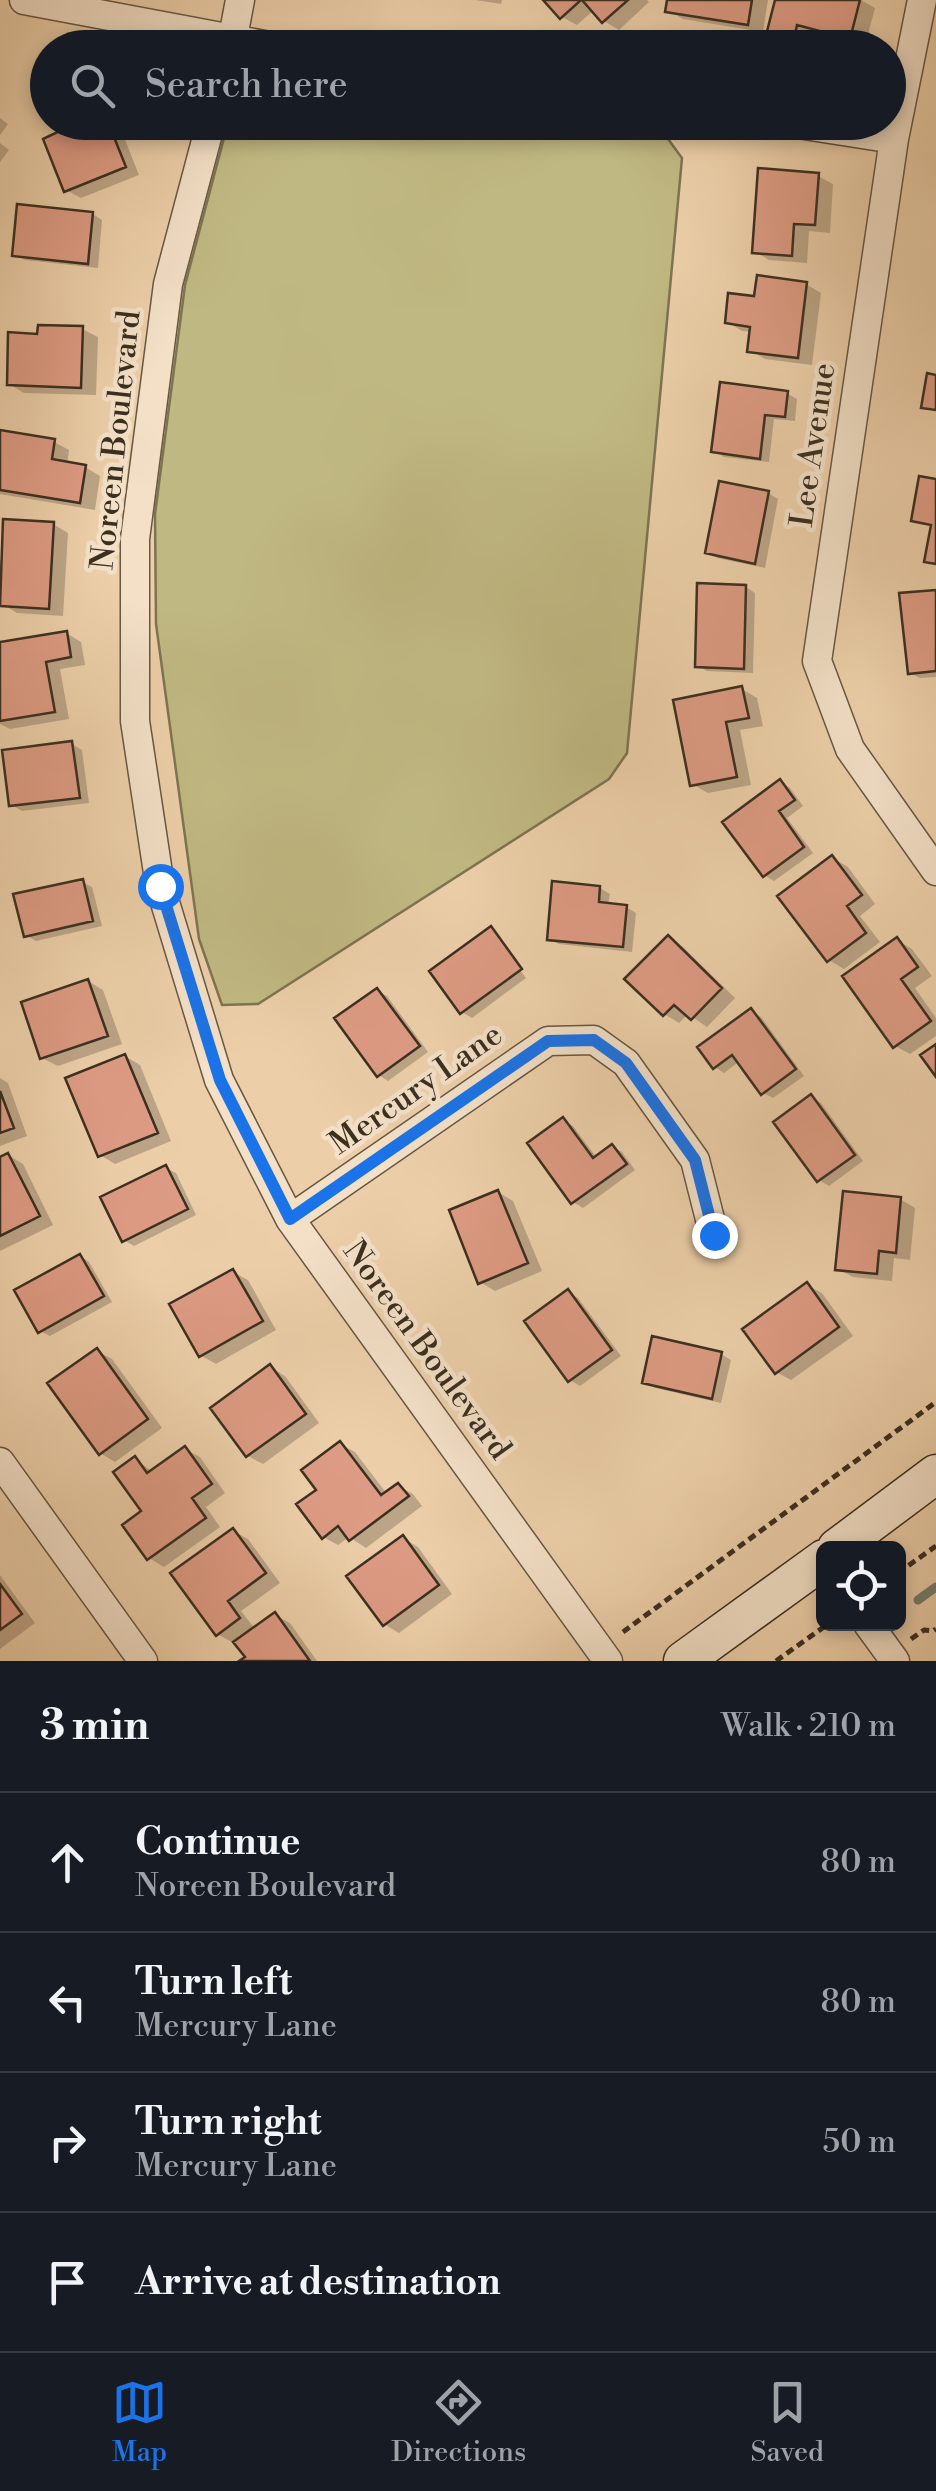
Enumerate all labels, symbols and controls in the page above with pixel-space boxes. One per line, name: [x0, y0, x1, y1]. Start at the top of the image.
search box: [30, 30, 906, 140]
icon: search: [65, 58, 120, 113]
text: Search here: [145, 62, 348, 109]
street label: Noreen Boulevard: [82, 308, 150, 572]
street label: Lee Avenue: [782, 360, 844, 530]
route start: [138, 864, 184, 910]
street label: Mercury Lane: [322, 1015, 510, 1163]
route end: [692, 1213, 738, 1259]
street label: Noreen Boulevard: [334, 1233, 520, 1467]
map controls: [816, 1541, 906, 1631]
button: locate: [816, 1541, 906, 1631]
text: 3 min: [40, 1700, 149, 1753]
text: Walk · 210 m: [721, 1706, 896, 1746]
text: Continue: [135, 1819, 300, 1866]
icon: ahead: [40, 1835, 95, 1890]
text: 80 m: [821, 1842, 896, 1882]
text: Noreen Boulevard: [135, 1866, 396, 1906]
text: Turn left: [135, 1959, 292, 2006]
icon: left: [40, 1975, 95, 2030]
text: 80 m: [821, 1982, 896, 2022]
text: Mercury Lane: [135, 2006, 337, 2046]
text: Turn right: [135, 2099, 321, 2146]
icon: right: [40, 2115, 95, 2170]
text: 50 m: [823, 2122, 896, 2162]
text: Mercury Lane: [135, 2146, 337, 2186]
icon: arrive: [40, 2255, 95, 2310]
text: Arrive at destination: [135, 2259, 501, 2306]
tab: Map: [112, 2375, 167, 2470]
tab: Directions: [391, 2375, 526, 2470]
tab: Saved: [750, 2375, 824, 2470]

